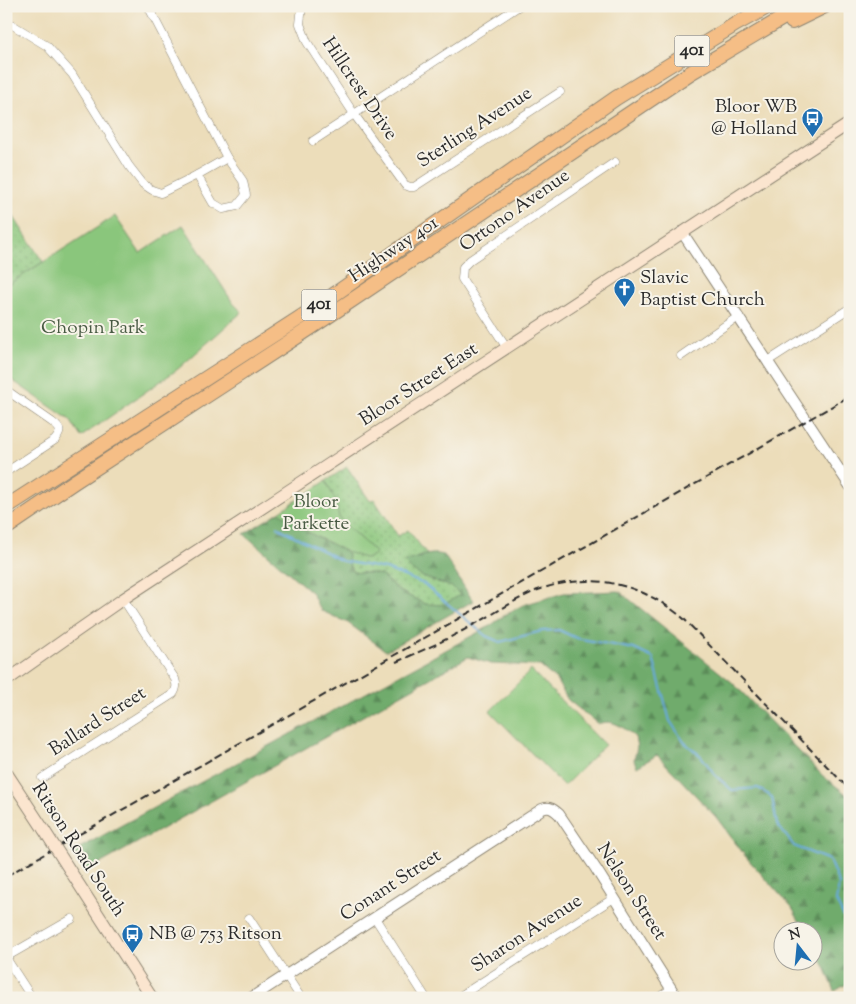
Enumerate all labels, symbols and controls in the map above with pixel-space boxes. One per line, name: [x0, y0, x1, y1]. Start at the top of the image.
street label: Hillcrest Drive: [314, 32, 404, 146]
road number: 401: [674, 36, 710, 66]
street label: Sterling Avenue: [412, 81, 538, 175]
place label: Bloor WB @ Holland: [711, 94, 797, 143]
bus stop icon: Bloor WB @ Holland: [801, 106, 825, 137]
street label: Ortono Avenue: [454, 163, 576, 259]
street label: Highway 401: [344, 210, 444, 290]
place label: Slavic Baptist Church: [640, 265, 765, 314]
church icon: Slavic Baptist Church: [612, 277, 636, 308]
road number: 401: [302, 290, 336, 320]
park label: Chopin Park: [41, 315, 146, 342]
street label: Bloor Street East: [355, 336, 484, 433]
park label: Bloor Parkette: [283, 489, 349, 538]
street label: Ballard Street: [44, 680, 152, 763]
street label: Ritson Road South: [24, 777, 132, 923]
street label: Nelson Street: [589, 838, 673, 946]
street label: Conant Street: [335, 843, 447, 929]
street label: Sharon Avenue: [466, 888, 588, 980]
place label: NB @ 753 Ritson: [149, 921, 282, 948]
bus stop icon: NB @ 753 Ritson: [121, 922, 145, 953]
north arrow: [774, 922, 824, 972]
text: N: [787, 924, 803, 947]

